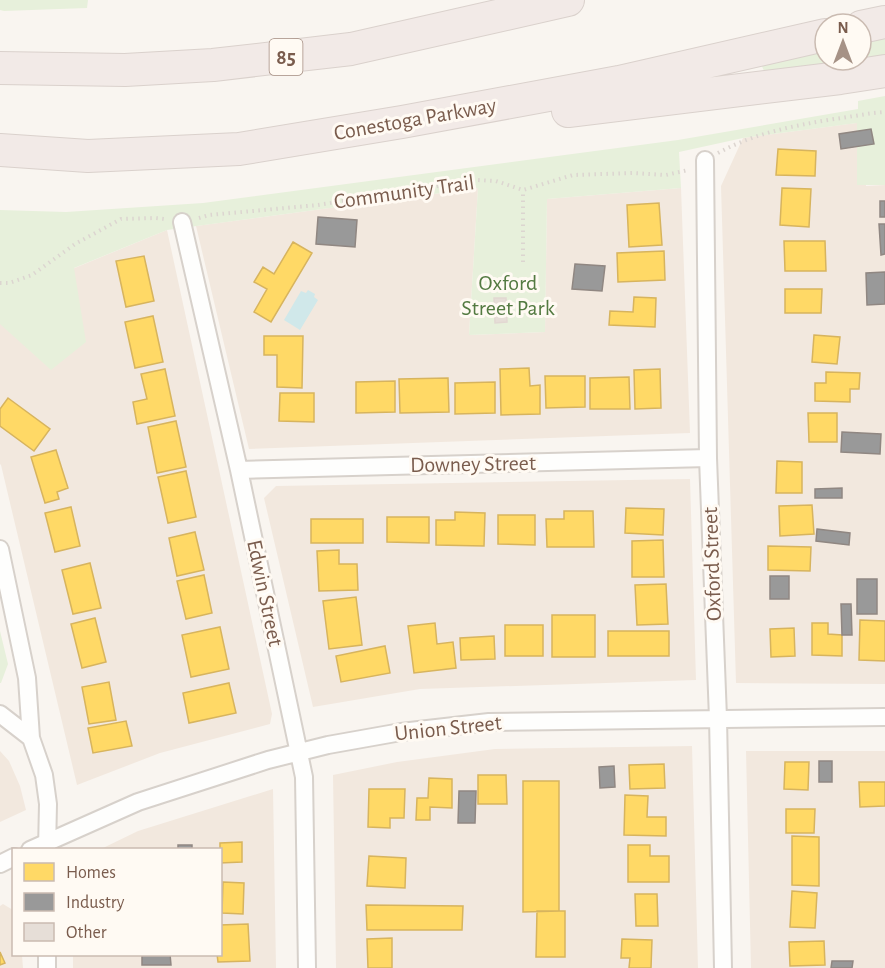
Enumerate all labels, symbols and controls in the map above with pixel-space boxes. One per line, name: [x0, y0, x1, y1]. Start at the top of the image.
north arrow: [813, 12, 873, 72]
text: N: [837, 20, 849, 36]
road number: 85: [270, 39, 302, 75]
street label: Conestoga Parkway: [332, 94, 499, 144]
street label: Community Trail: [332, 171, 476, 213]
park label: Oxford Street Park: [461, 272, 555, 319]
street label: Downey Street: [410, 452, 536, 476]
street label: Oxford Street: [699, 507, 725, 621]
street label: Edwin Street: [243, 538, 287, 648]
street label: Union Street: [393, 711, 503, 745]
legend: [12, 848, 222, 956]
text: Homes: [66, 864, 116, 882]
text: Industry: [66, 894, 125, 912]
text: Other: [66, 924, 107, 942]

